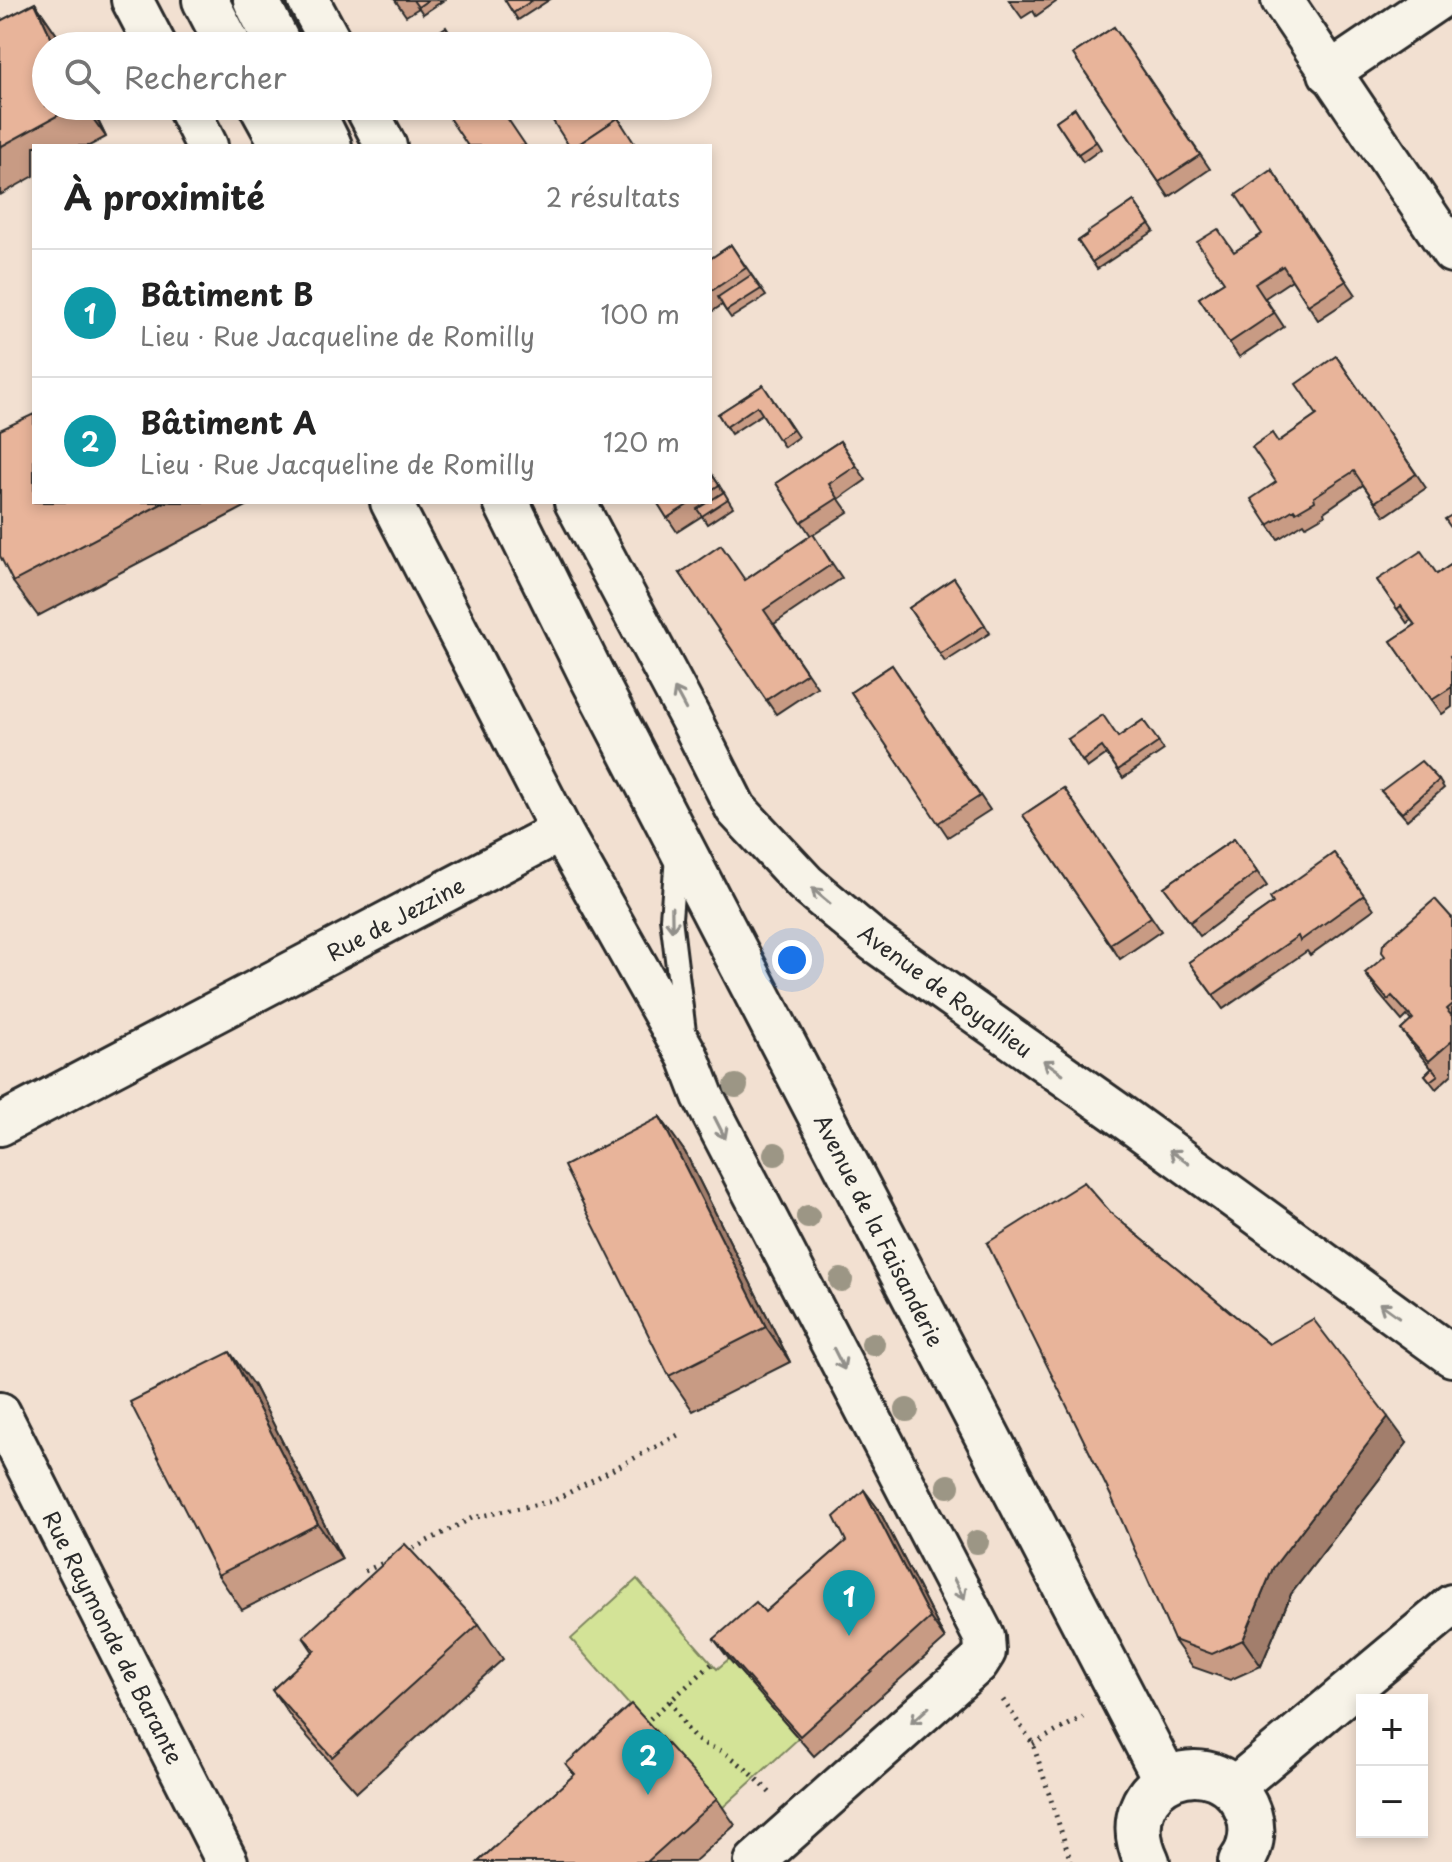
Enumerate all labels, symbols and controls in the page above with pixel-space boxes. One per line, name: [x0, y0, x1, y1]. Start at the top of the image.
search box: [32, 32, 712, 120]
icon: search: [60, 54, 104, 98]
text: Rechercher: [124, 54, 287, 99]
text: À proximité: [64, 170, 265, 222]
text: 2 résultats: [546, 177, 680, 216]
text: Bâtiment B: [140, 271, 313, 316]
text: 1: [84, 294, 96, 333]
text: 100 m: [600, 294, 680, 333]
text: Lieu · Rue Jacqueline de Romilly: [140, 316, 535, 355]
text: Bâtiment A: [140, 399, 316, 444]
text: 2: [81, 422, 99, 461]
text: 120 m: [603, 422, 680, 461]
text: Lieu · Rue Jacqueline de Romilly: [140, 444, 535, 483]
one-way arrow: [672, 687, 688, 711]
street label: Rue de Jezzine: [320, 868, 470, 968]
one-way arrow: [812, 887, 832, 905]
one-way arrow: [665, 905, 680, 932]
street label: Avenue de Royallieu: [852, 916, 1040, 1064]
your location: [772, 940, 812, 980]
one-way arrow: [1042, 1059, 1064, 1075]
street label: Avenue de la Faisanderie: [807, 1108, 953, 1352]
one-way arrow: [712, 1115, 728, 1139]
one-way arrow: [1168, 1149, 1190, 1166]
one-way arrow: [1379, 1302, 1400, 1319]
one-way arrow: [832, 1346, 848, 1370]
street label: Rue Raymonde de Barante: [36, 1505, 192, 1769]
pin: 1: [823, 1570, 875, 1636]
one-way arrow: [952, 1577, 968, 1601]
map controls: [1356, 1694, 1428, 1838]
button: +: [1356, 1694, 1428, 1766]
one-way arrow: [910, 1705, 931, 1724]
pin: 2: [622, 1729, 674, 1795]
button: −: [1356, 1766, 1428, 1838]

